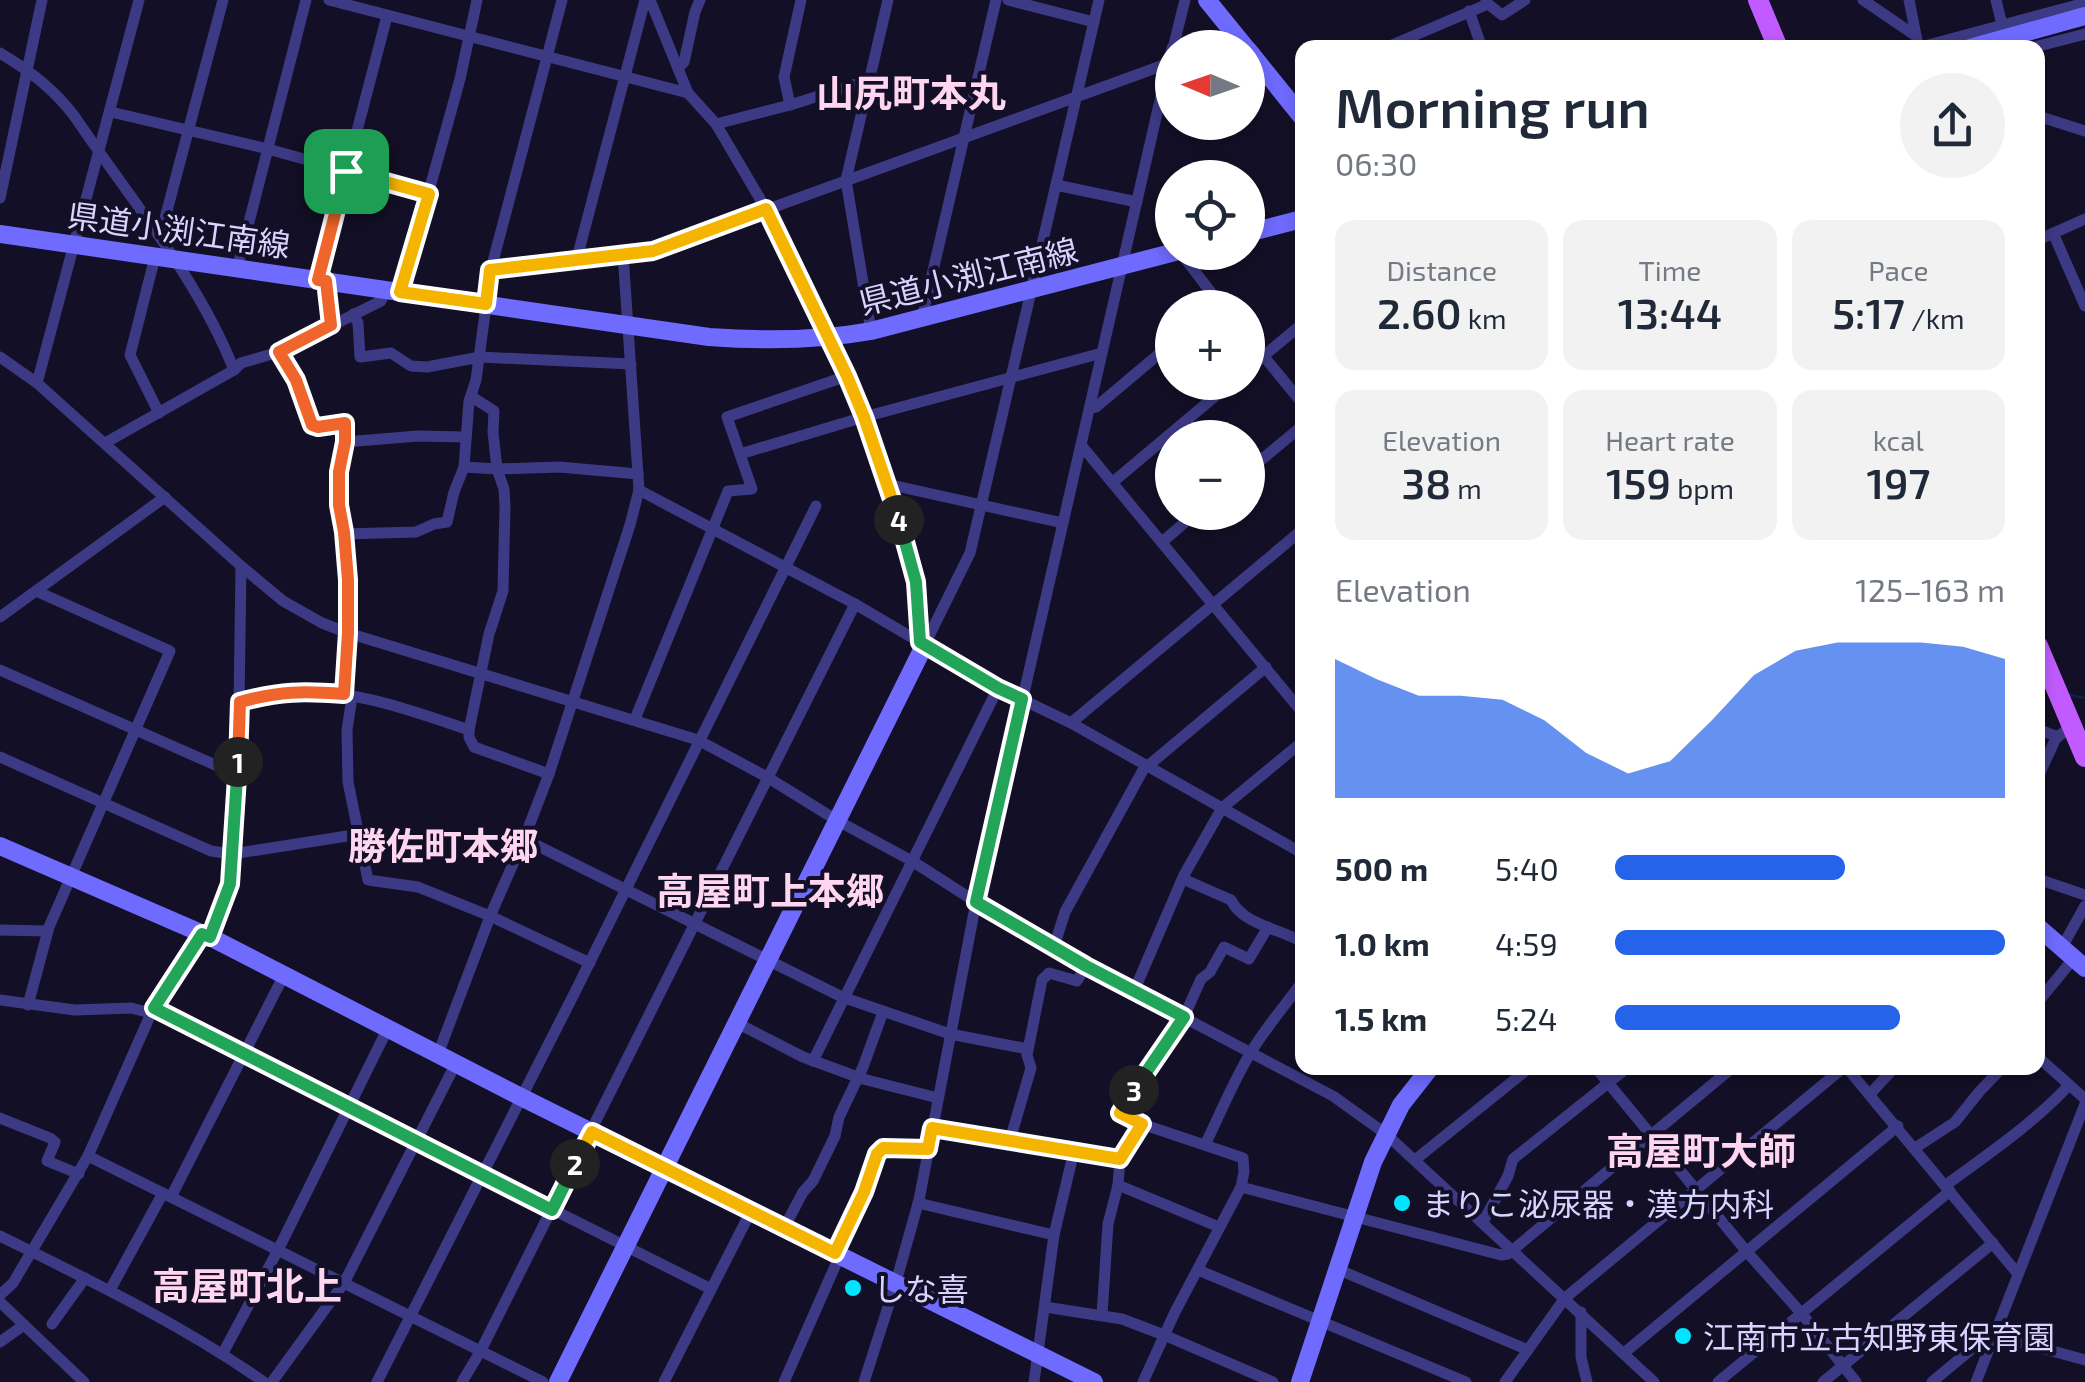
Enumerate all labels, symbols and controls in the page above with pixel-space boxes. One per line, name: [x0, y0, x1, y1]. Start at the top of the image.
north arrow: [1155, 30, 1265, 140]
map controls: [1155, 30, 1265, 530]
district label: 山尻町本丸: [816, 69, 1006, 115]
text: Morning run: [1335, 73, 1650, 139]
button: share: [1900, 73, 2005, 178]
pin: [304, 129, 389, 214]
icon: arrive: [319, 144, 374, 199]
text: 06:30: [1335, 144, 1417, 182]
button: locate: [1155, 160, 1265, 270]
street label: 県道小渕江南線: [65, 195, 293, 263]
street label: 県道小渕江南線: [855, 229, 1081, 321]
text: Distance: [1386, 253, 1497, 287]
text: Time: [1639, 253, 1701, 287]
text: Pace: [1868, 253, 1928, 287]
text: 2.60: [1377, 287, 1461, 337]
text: 13:44: [1618, 287, 1722, 337]
text: 5:17: [1832, 287, 1905, 337]
button: +: [1155, 290, 1265, 400]
text: km: [1461, 301, 1506, 335]
text: /km: [1905, 301, 1964, 335]
button: −: [1155, 420, 1265, 530]
text: Elevation: [1382, 423, 1501, 457]
text: Heart rate: [1605, 423, 1735, 457]
text: kcal: [1873, 423, 1924, 457]
text: 38: [1402, 457, 1451, 507]
text: 159: [1606, 457, 1671, 507]
text: 197: [1866, 457, 1930, 507]
text: m: [1451, 471, 1482, 505]
text: bpm: [1671, 471, 1734, 505]
pin: 4: [874, 495, 924, 545]
text: 4: [890, 503, 908, 537]
text: Elevation: [1335, 570, 1471, 608]
text: 125–163 m: [1855, 570, 2005, 608]
pin: 1: [213, 737, 263, 787]
text: 1: [232, 745, 244, 779]
district label: 勝佐町本郷: [348, 822, 538, 868]
text: 500 m: [1335, 849, 1428, 887]
text: 5:40: [1495, 849, 1559, 887]
district label: 高屋町上本郷: [656, 867, 884, 913]
text: 1.0 km: [1335, 924, 1430, 962]
text: 4:59: [1495, 924, 1558, 962]
text: 1.5 km: [1335, 999, 1427, 1037]
text: 5:24: [1495, 999, 1557, 1037]
pin: 3: [1109, 1065, 1159, 1115]
text: 3: [1126, 1073, 1142, 1107]
district label: 高屋町大師: [1606, 1127, 1796, 1173]
pin: 2: [550, 1139, 600, 1189]
text: 2: [567, 1147, 583, 1181]
place label: まりこ泌尿器・漢方内科: [1422, 1184, 1774, 1222]
marker: まりこ泌尿器・漢方内科: [1391, 1192, 1413, 1214]
district label: 高屋町北上: [152, 1262, 342, 1308]
place label: しな喜: [873, 1269, 969, 1307]
marker: しな喜: [842, 1277, 864, 1299]
place label: 江南市立古知野東保育園: [1703, 1317, 2055, 1355]
marker: 江南市立古知野東保育園: [1672, 1325, 1694, 1347]

